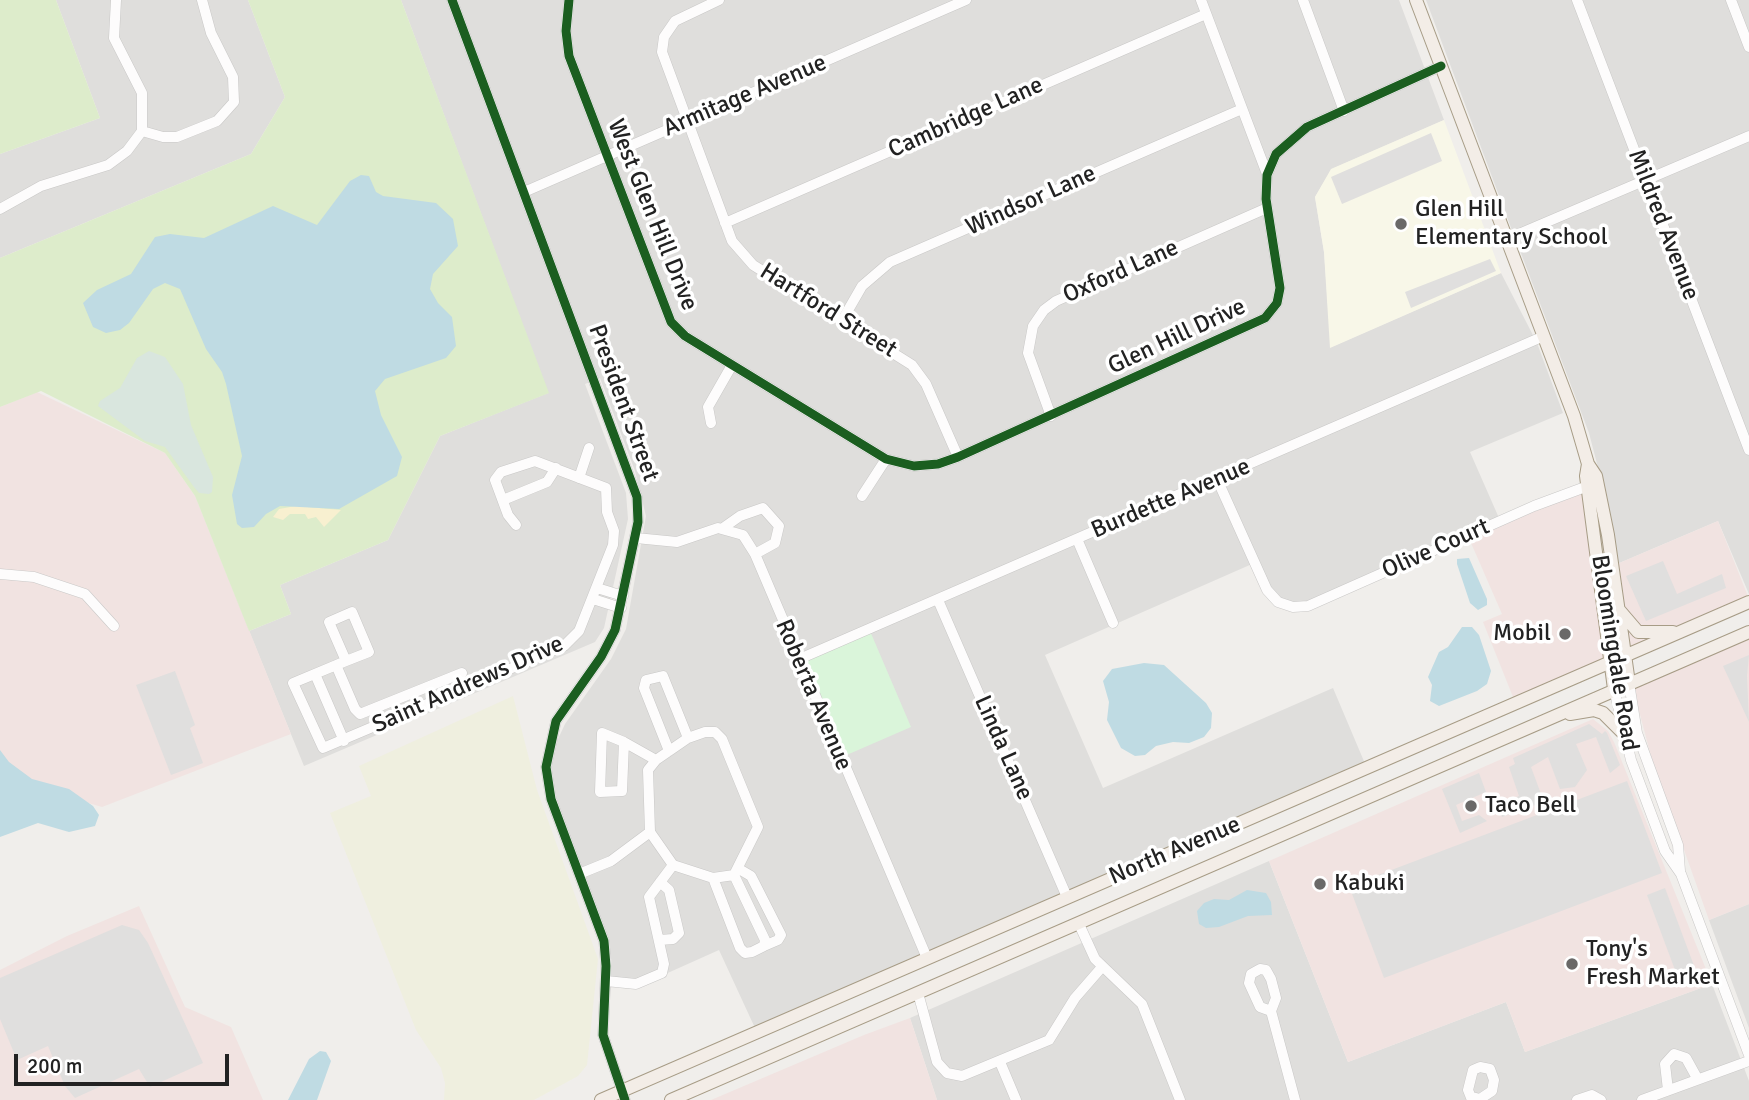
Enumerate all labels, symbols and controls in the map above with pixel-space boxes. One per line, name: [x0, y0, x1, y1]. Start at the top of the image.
street label: Armitage Avenue: [659, 49, 831, 143]
street label: Cambridge Lane: [884, 71, 1048, 165]
street label: West Glen Hill Drive: [600, 115, 704, 315]
street label: Mildred Avenue: [1621, 146, 1705, 304]
street label: Windsor Lane: [961, 160, 1101, 242]
place label: Glen Hill Elementary School: [1415, 196, 1608, 252]
marker: Glen Hill Elementary School: [1393, 216, 1409, 232]
street label: Oxford Lane: [1059, 234, 1183, 310]
street label: Hartford Street: [754, 257, 902, 365]
street label: Glen Hill Drive: [1104, 293, 1250, 381]
street label: President Street: [581, 321, 665, 485]
street label: Burdette Avenue: [1087, 453, 1255, 545]
street label: Olive Court: [1378, 513, 1494, 585]
street label: Bloomingdale Road: [1584, 553, 1644, 753]
street label: Roberta Avenue: [768, 615, 858, 775]
place label: Mobil: [1493, 620, 1551, 648]
marker: Mobil: [1557, 626, 1573, 642]
street label: Saint Andrews Drive: [368, 630, 568, 740]
street label: Linda Lane: [967, 691, 1039, 805]
place label: Taco Bell: [1485, 792, 1576, 820]
marker: Taco Bell: [1463, 798, 1479, 814]
street label: North Avenue: [1105, 810, 1245, 892]
place label: Kabuki: [1334, 870, 1405, 898]
marker: Kabuki: [1312, 876, 1328, 892]
place label: Tony's Fresh Market: [1586, 936, 1720, 992]
marker: Tony's Fresh Market: [1564, 956, 1580, 972]
scale bar: [18, 1040, 233, 1084]
text: 200 m: [27, 1053, 82, 1079]

